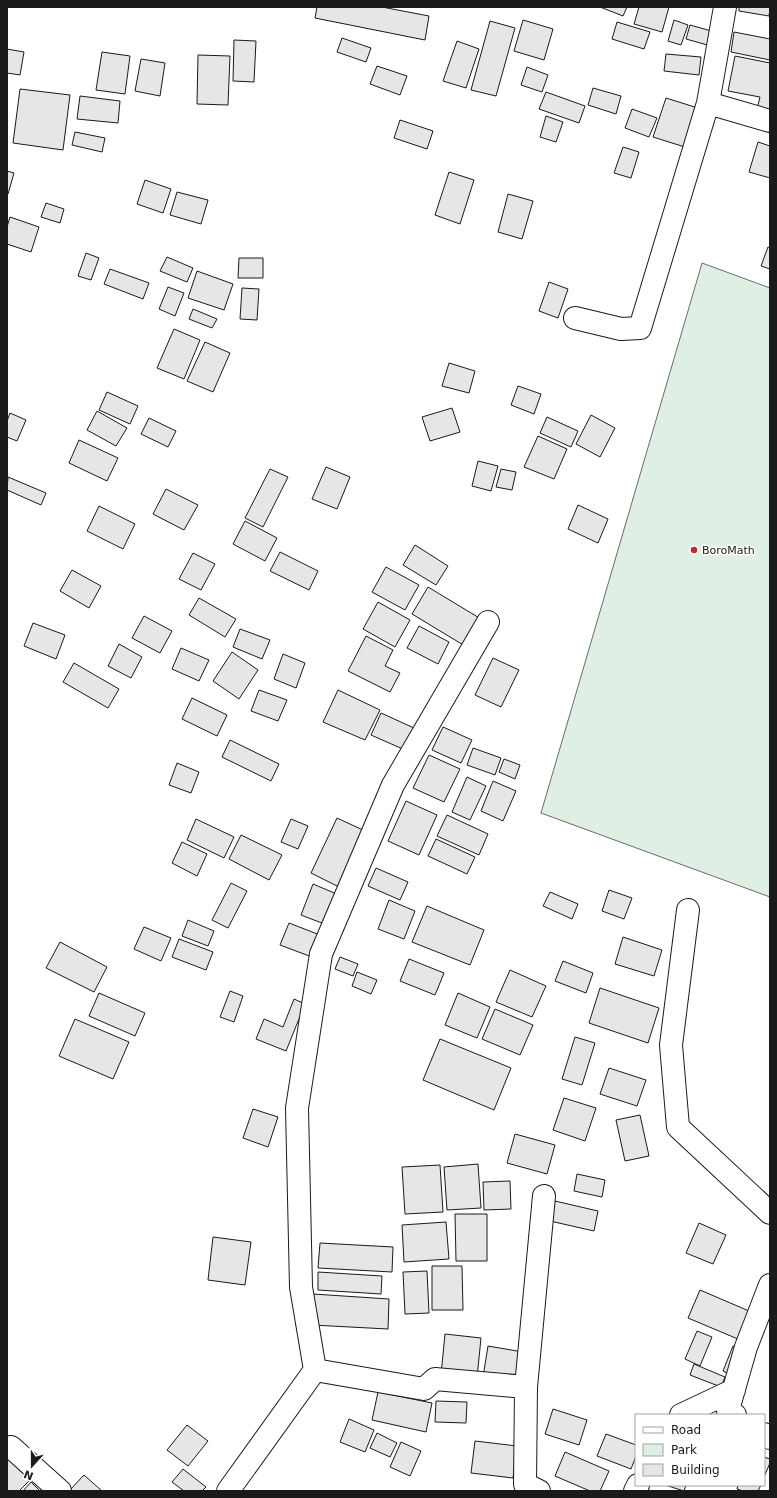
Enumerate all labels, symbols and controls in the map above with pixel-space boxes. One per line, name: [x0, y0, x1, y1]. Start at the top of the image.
place label: BoroMath: [702, 544, 755, 557]
marker: BoroMath: [689, 545, 699, 555]
legend: [635, 1414, 765, 1486]
text: Road: [671, 1423, 701, 1437]
text: Park: [671, 1443, 697, 1457]
north arrow: [12, 1446, 52, 1486]
text: Building: [671, 1463, 720, 1477]
text: N: [22, 1467, 35, 1483]

